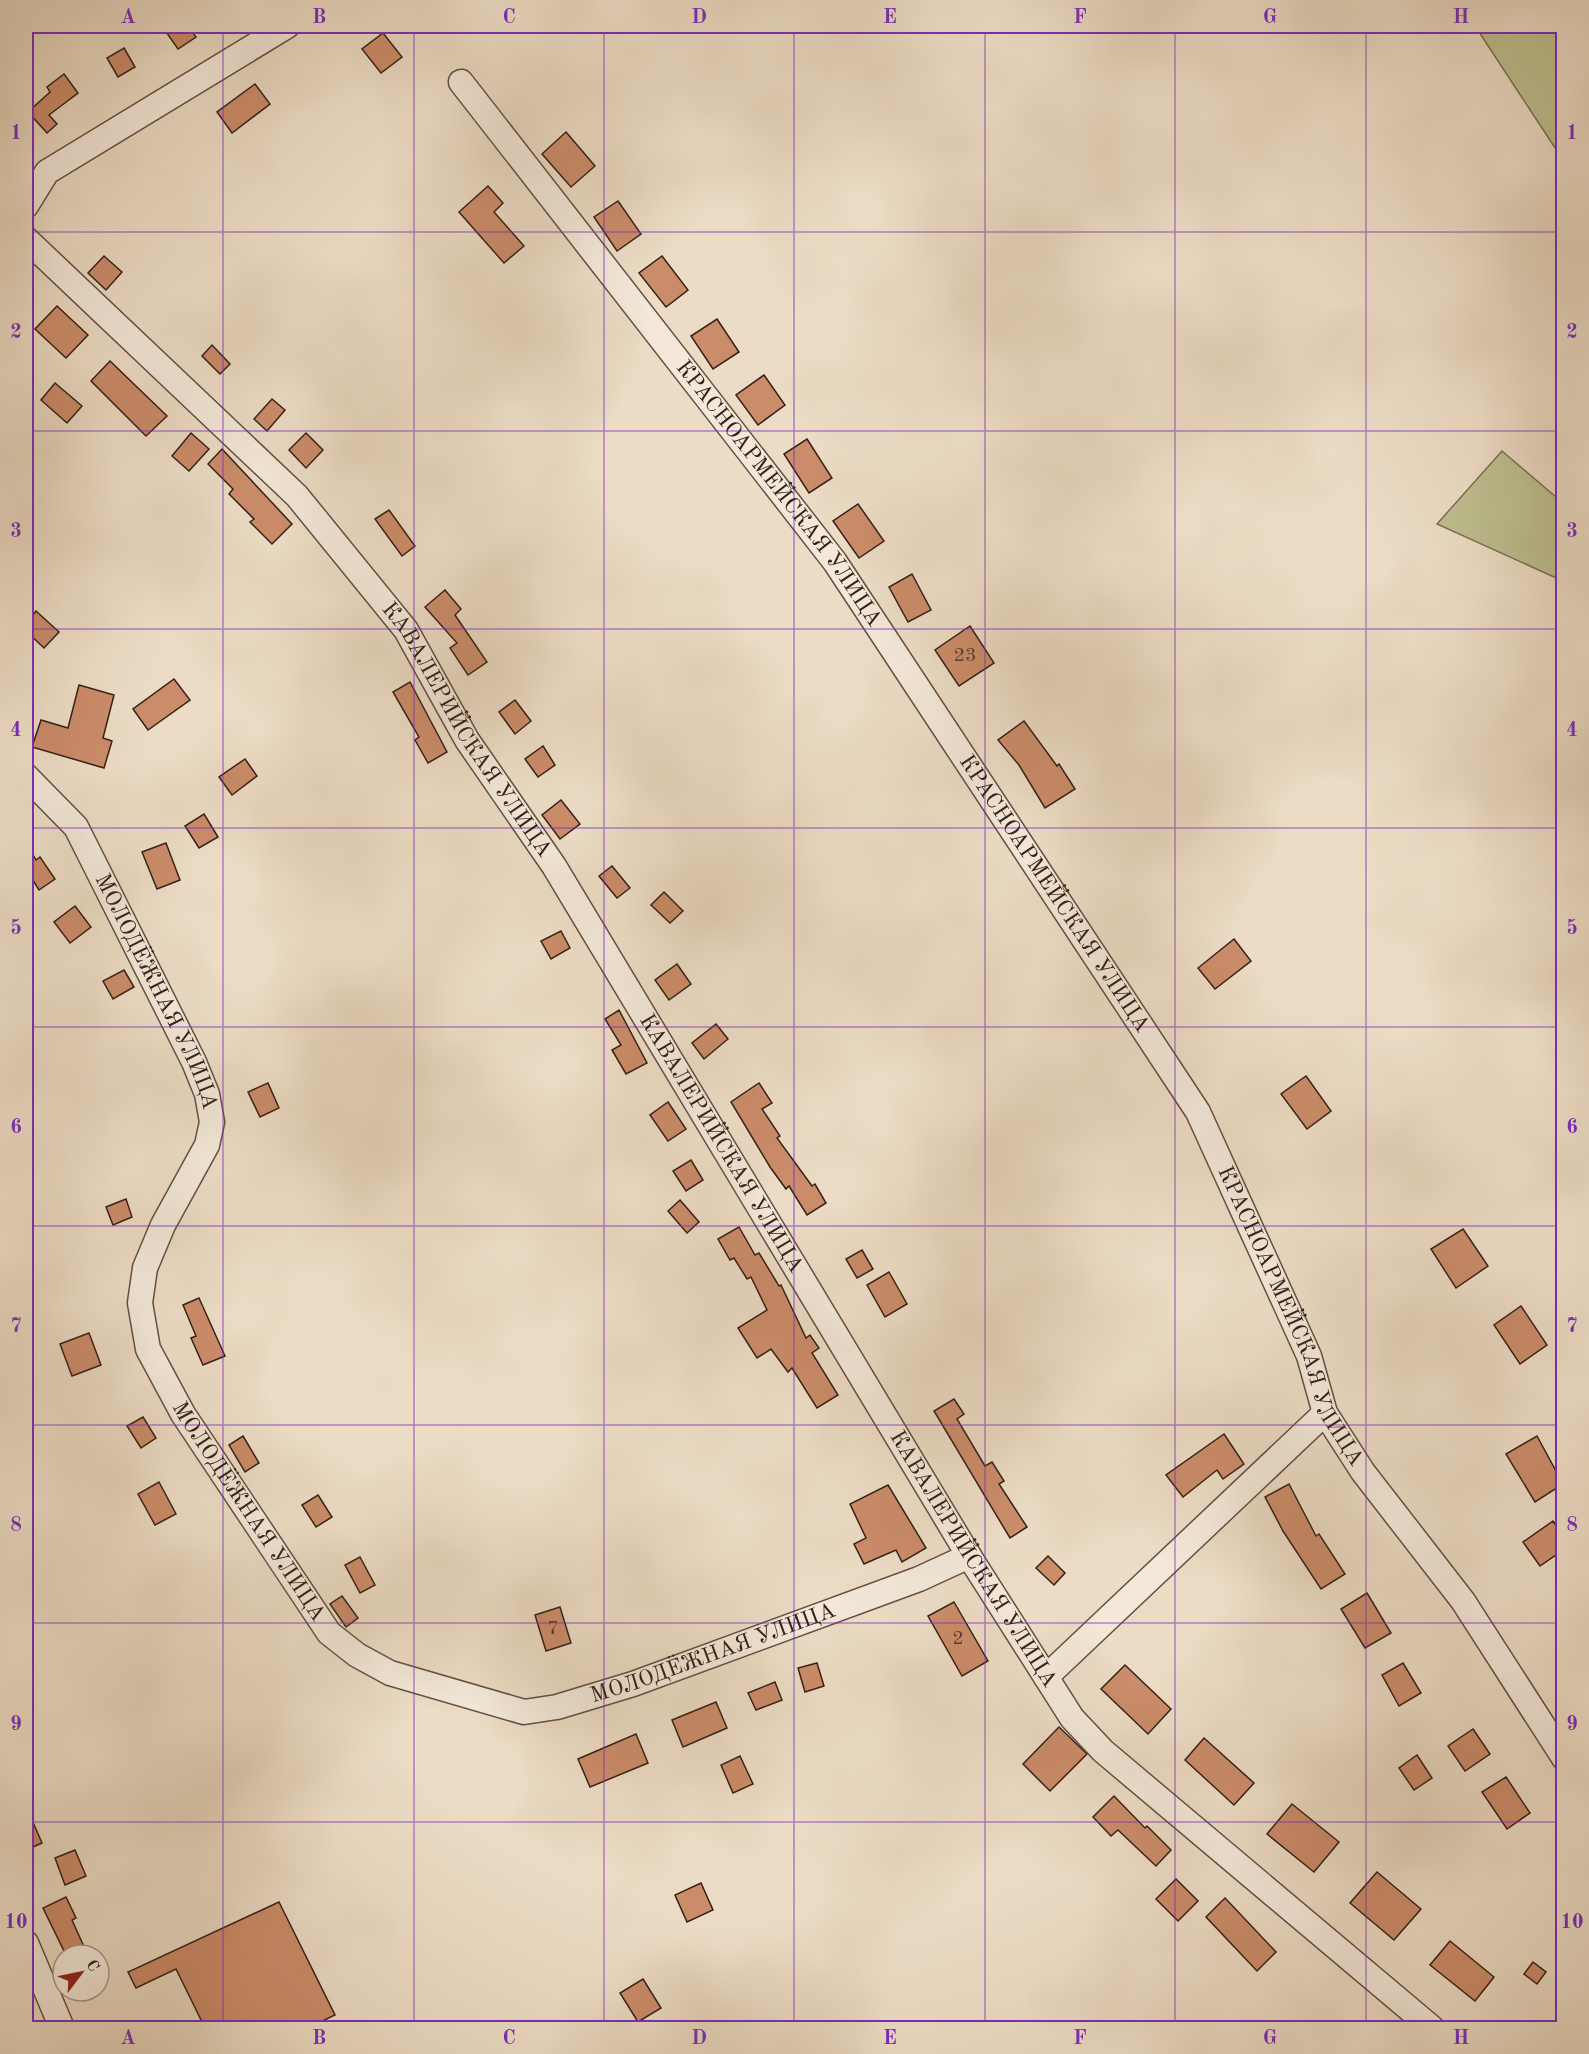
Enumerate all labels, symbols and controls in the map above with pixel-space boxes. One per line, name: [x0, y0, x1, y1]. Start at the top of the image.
text: A: [120, 8, 136, 28]
text: B: [312, 8, 326, 28]
text: C: [502, 8, 516, 28]
text: D: [691, 8, 707, 28]
text: E: [883, 8, 897, 28]
text: F: [1073, 8, 1087, 28]
text: G: [1263, 8, 1277, 28]
text: H: [1453, 8, 1469, 28]
text: 1: [10, 124, 22, 144]
text: 1: [1566, 124, 1578, 144]
text: 2: [10, 323, 22, 343]
text: 2: [1566, 323, 1578, 343]
street label: КРАСНОАРМЕЙСКАЯ УЛИЦА: [671, 356, 886, 631]
text: 3: [10, 522, 22, 542]
text: 3: [1566, 522, 1578, 542]
street label: КАВАЛЕРИЙСКАЯ УЛИЦА: [377, 598, 556, 861]
house number: 23: [953, 646, 977, 666]
text: 4: [10, 721, 22, 741]
text: 4: [1566, 721, 1578, 741]
street label: КРАСНОАРМЕЙСКАЯ УЛИЦА: [955, 751, 1153, 1036]
street label: МОЛОДЁЖНАЯ УЛИЦА: [90, 870, 221, 1111]
text: 5: [10, 918, 22, 939]
text: 5: [1566, 918, 1578, 939]
street label: КАВАЛЕРИЙСКАЯ УЛИЦА: [635, 1010, 807, 1277]
text: 6: [10, 1118, 22, 1138]
text: 6: [1566, 1118, 1578, 1138]
street label: КРАСНОАРМЕЙСКАЯ УЛИЦА: [1213, 1163, 1367, 1470]
text: 7: [10, 1317, 22, 1337]
text: 7: [1566, 1317, 1578, 1337]
street label: МОЛОДЁЖНАЯ УЛИЦА: [168, 1398, 329, 1626]
street label: КАВАЛЕРИЙСКАЯ УЛИЦА: [885, 1427, 1061, 1691]
text: 8: [10, 1516, 22, 1536]
text: 8: [1566, 1516, 1578, 1536]
street label: МОЛОДЁЖНАЯ УЛИЦА: [588, 1600, 839, 1707]
house number: 7: [547, 1619, 559, 1639]
house number: 2: [952, 1629, 964, 1649]
text: 9: [10, 1715, 22, 1735]
text: 9: [1566, 1715, 1578, 1735]
text: 10: [4, 1913, 28, 1933]
text: 10: [1560, 1913, 1584, 1933]
north arrow: [51, 1943, 111, 2003]
text: С: [82, 1957, 102, 1975]
text: A: [120, 2029, 136, 2049]
text: B: [312, 2029, 326, 2049]
text: C: [502, 2029, 516, 2049]
text: D: [691, 2029, 707, 2049]
text: E: [883, 2029, 897, 2049]
text: F: [1073, 2029, 1087, 2049]
text: G: [1263, 2029, 1277, 2049]
text: H: [1453, 2029, 1469, 2049]

